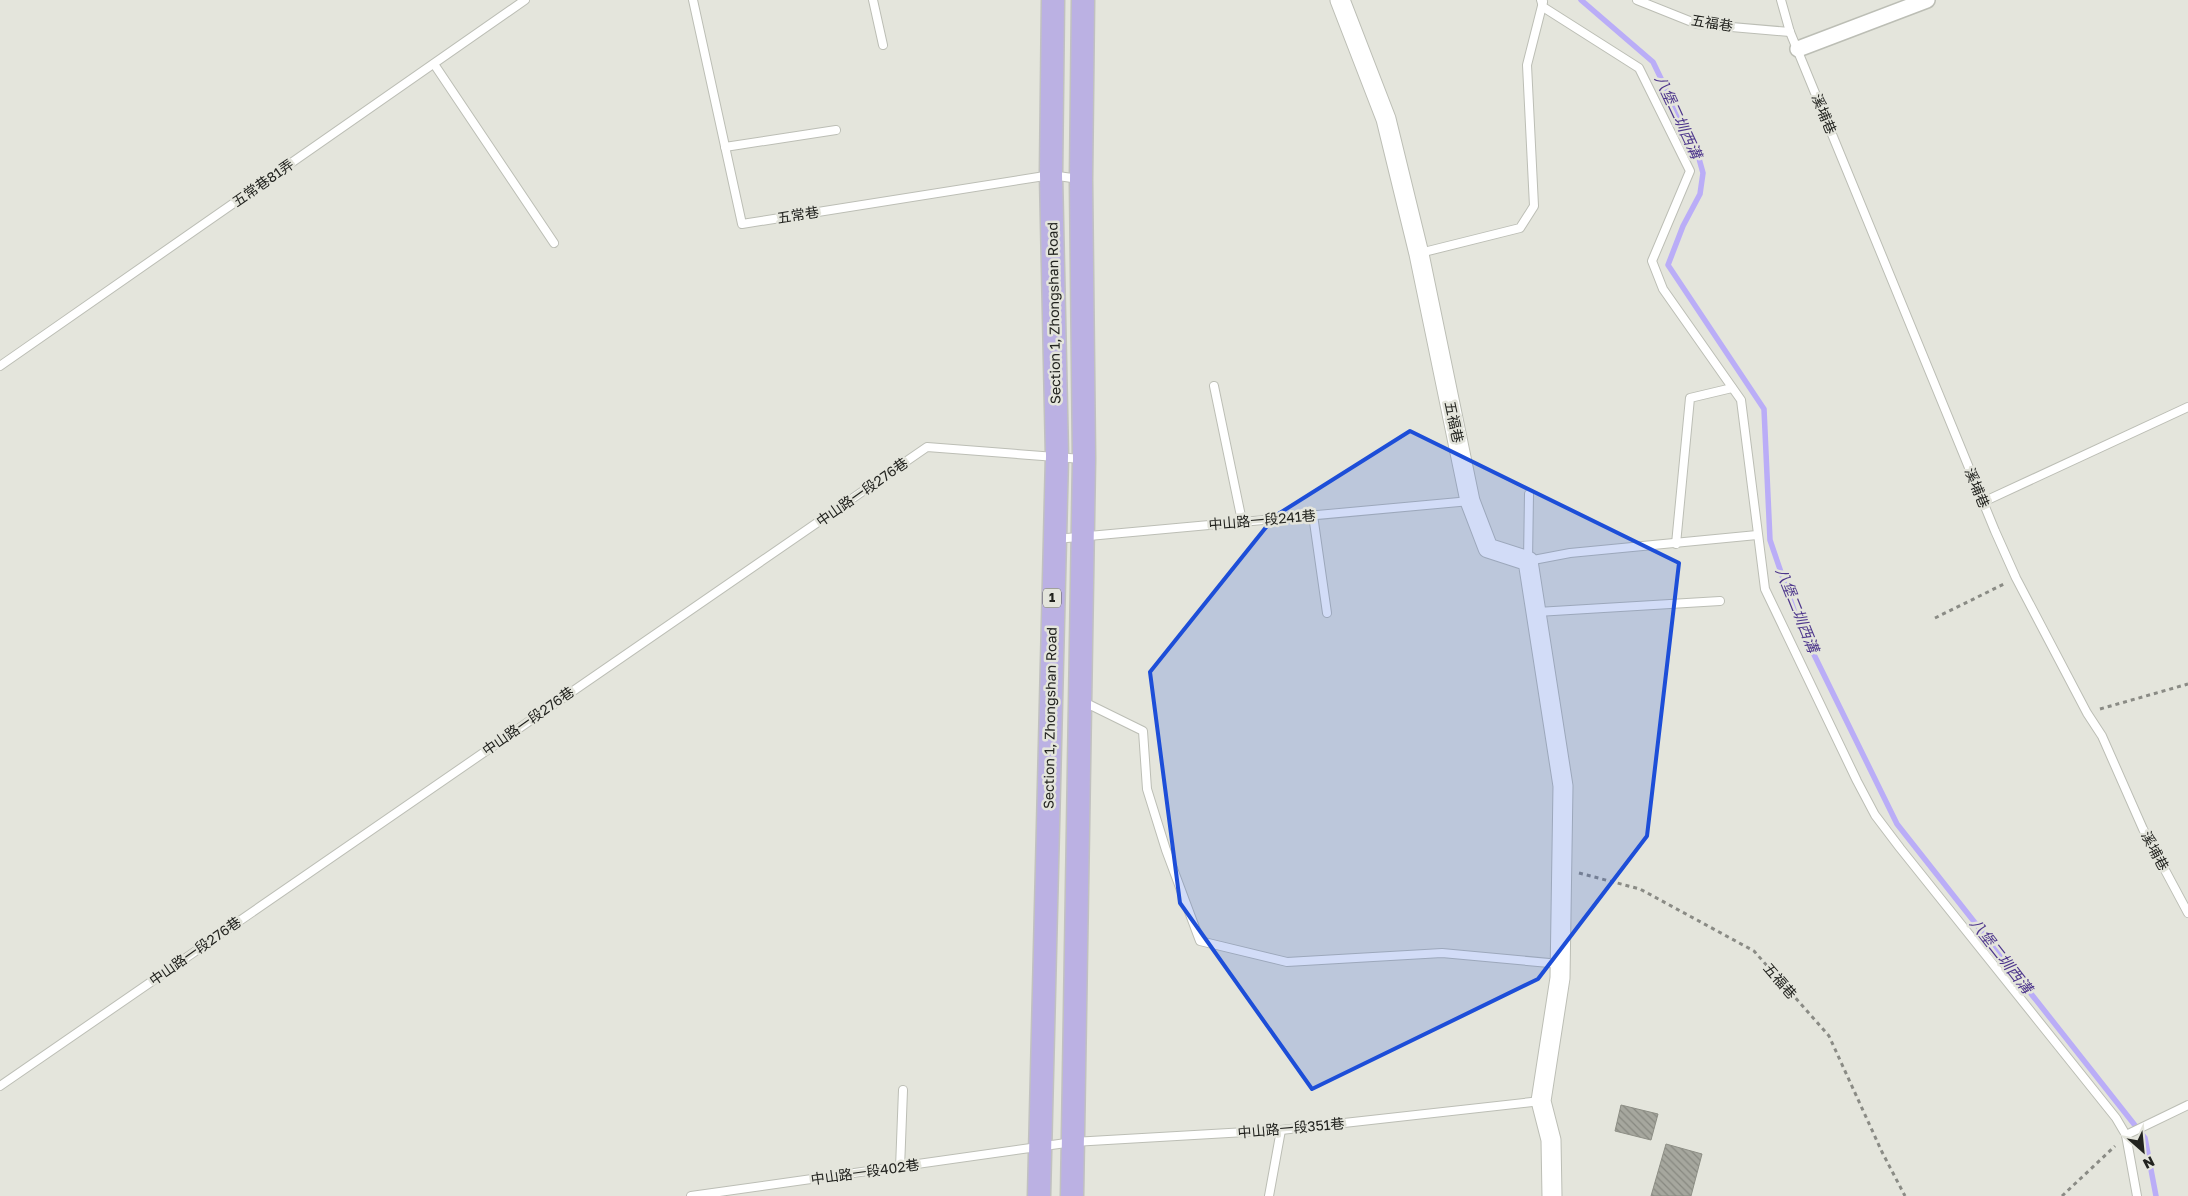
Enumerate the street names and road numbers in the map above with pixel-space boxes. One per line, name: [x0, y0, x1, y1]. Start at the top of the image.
street label: 五福巷: [1690, 11, 1734, 34]
street label: 溪埔巷: [1809, 91, 1840, 136]
street label: 五常巷81弄: [229, 155, 297, 210]
street label: 五常巷: [776, 203, 820, 226]
street label: Section 1, Zhongshan Road: [1043, 222, 1064, 404]
street label: 五福巷: [1442, 400, 1467, 444]
street label: 中山路一段276巷: [813, 454, 911, 530]
street label: 溪埔巷: [1962, 465, 1993, 510]
street label: 中山路一段241巷: [1208, 506, 1316, 533]
road number: 1: [1043, 588, 1061, 608]
street label: Section 1, Zhongshan Road: [1039, 627, 1060, 809]
street label: 中山路一段276巷: [479, 683, 577, 759]
street label: 溪埔巷: [2138, 828, 2173, 873]
street label: 中山路一段276巷: [146, 913, 244, 989]
street label: 五福巷: [1760, 959, 1801, 1002]
street label: 中山路一段351巷: [1237, 1114, 1345, 1141]
street label: 中山路一段402巷: [810, 1155, 920, 1188]

